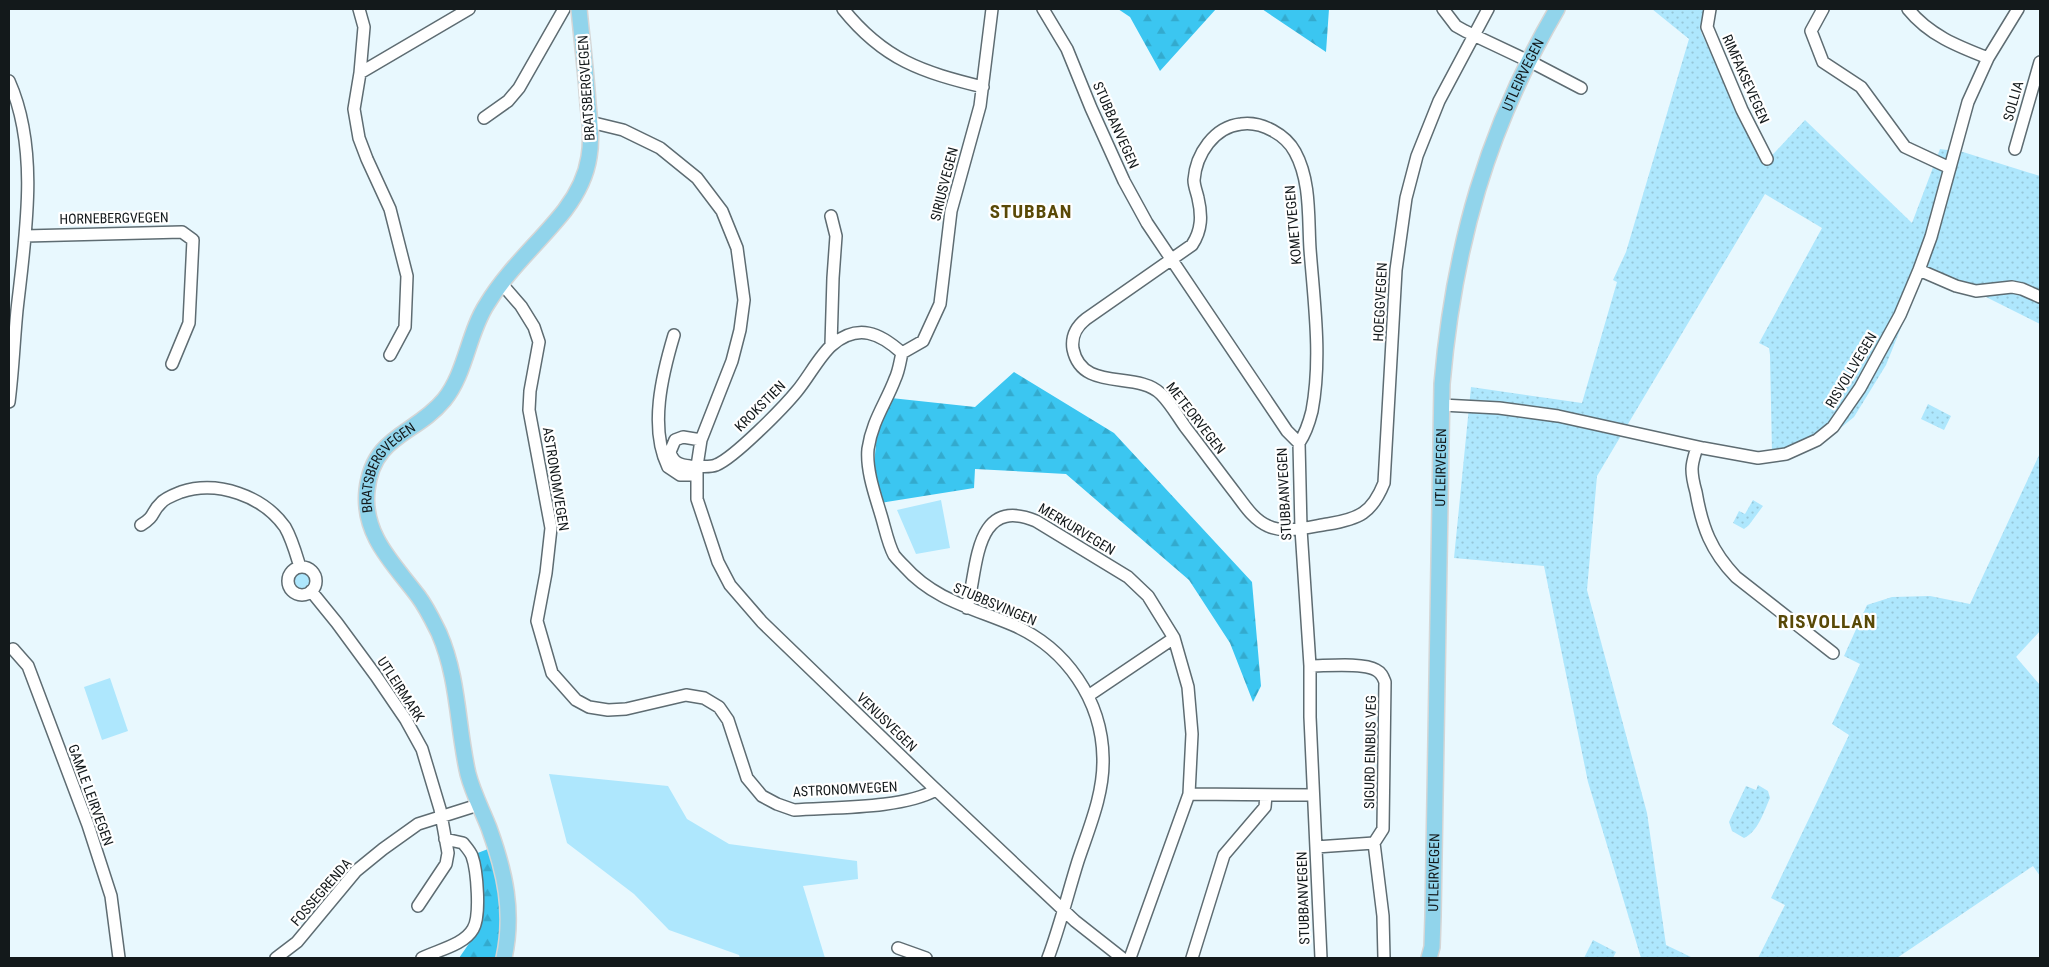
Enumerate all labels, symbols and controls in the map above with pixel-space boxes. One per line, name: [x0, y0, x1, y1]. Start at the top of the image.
street label: RIMFAKSEVEGEN: [1719, 32, 1773, 126]
street label: BRATSBERGVEGEN: [574, 35, 598, 141]
street label: UTLEIRVEGEN: [1499, 36, 1547, 113]
street label: STUBBANVEGEN: [1090, 79, 1142, 171]
street label: SOLLIA: [2000, 79, 2026, 123]
street label: SIRIUSVEGEN: [927, 145, 961, 223]
street label: KOMETVEGEN: [1282, 185, 1304, 265]
district label: STUBBAN: [990, 200, 1072, 223]
street label: HORNEBERGVEGEN: [59, 209, 169, 227]
street label: HOEGGVEGEN: [1370, 262, 1390, 342]
street label: RISVOLLVEGEN: [1822, 329, 1880, 411]
street label: KROKSTIEN: [731, 377, 789, 435]
street label: METEORVEGEN: [1163, 379, 1229, 457]
street label: BRATSBERGVEGEN: [358, 419, 418, 514]
street label: ASTRONOMVEGEN: [540, 426, 572, 532]
street label: UTLEIRVEGEN: [1432, 428, 1449, 507]
street label: STUBBANVEGEN: [1274, 447, 1294, 541]
street label: MERKURVEGEN: [1036, 500, 1118, 558]
street label: STUBBSVINGEN: [951, 579, 1039, 629]
district label: RISVOLLAN: [1778, 610, 1876, 633]
street label: UTLEIRMARK: [374, 654, 428, 724]
street label: VENUSVEGEN: [854, 689, 920, 755]
street label: SIGURD EINBUS VEG: [1361, 695, 1379, 809]
street label: GAMLE LEIRVEGEN: [65, 742, 117, 848]
street label: ASTRONOMVEGEN: [792, 778, 898, 800]
street label: UTLEIRVEGEN: [1425, 833, 1442, 912]
street label: STUBBANVEGEN: [1293, 851, 1313, 945]
street label: FOSSEGRENDA: [287, 855, 355, 929]

